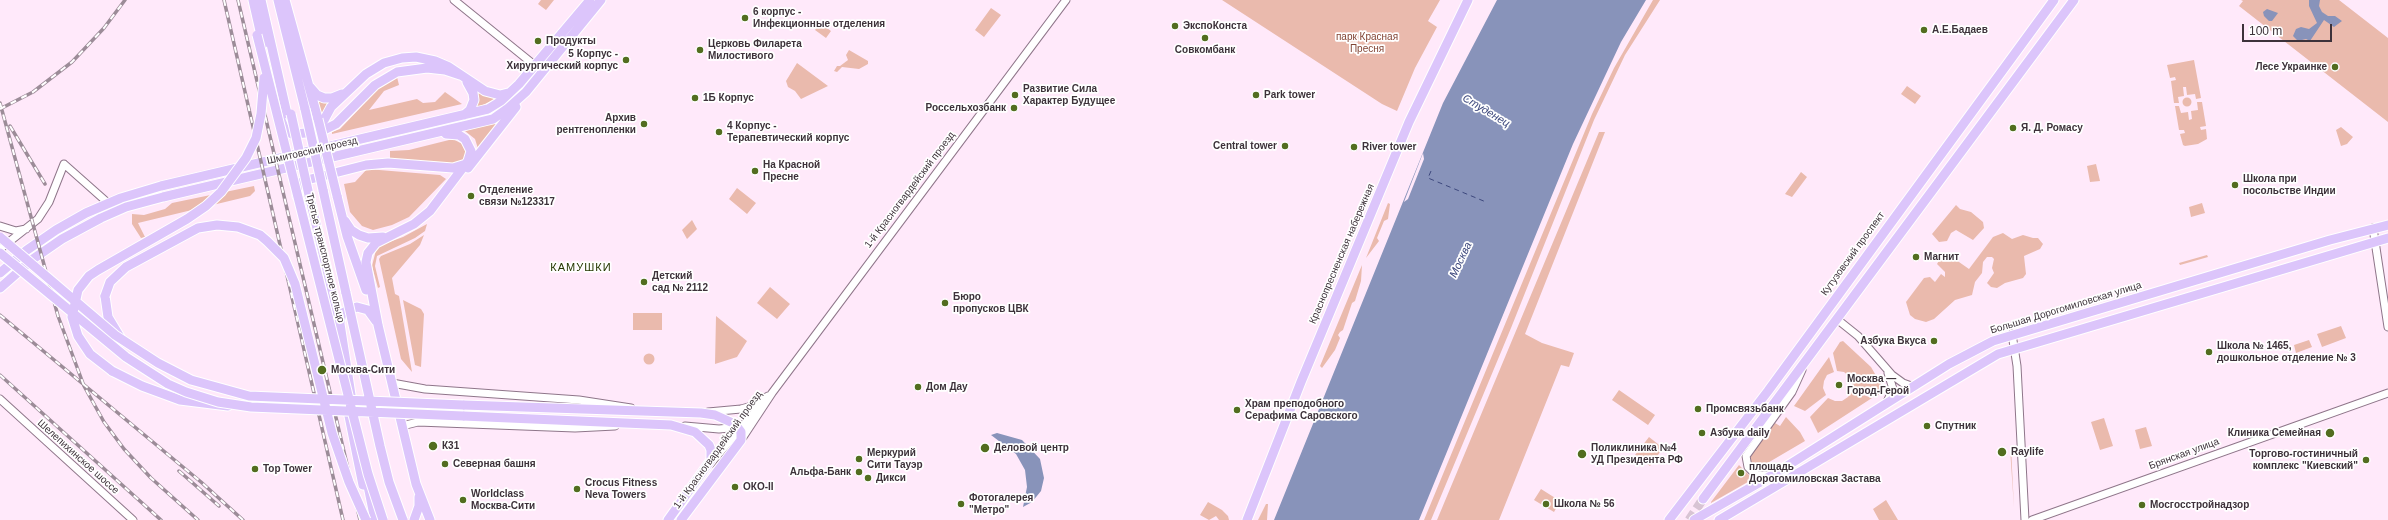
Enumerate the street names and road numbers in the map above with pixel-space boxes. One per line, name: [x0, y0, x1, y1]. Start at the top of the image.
street label: 1-й Красногвардейский проезд: [862, 130, 958, 250]
street label: Шмитовский проезд: [266, 135, 358, 167]
street label: Краснопресненская набережная: [1307, 182, 1377, 326]
street label: Третье транспортное кольцо: [303, 192, 347, 324]
street label: Кутузовский проспект: [1819, 210, 1887, 298]
street label: Большая Дорогомиловская улица: [1989, 279, 2143, 337]
street label: 1-й Красногвардейский проезд: [671, 389, 765, 511]
street label: Шелепихинское шоссе: [35, 417, 121, 497]
street label: Брянская улица: [2147, 436, 2221, 472]

